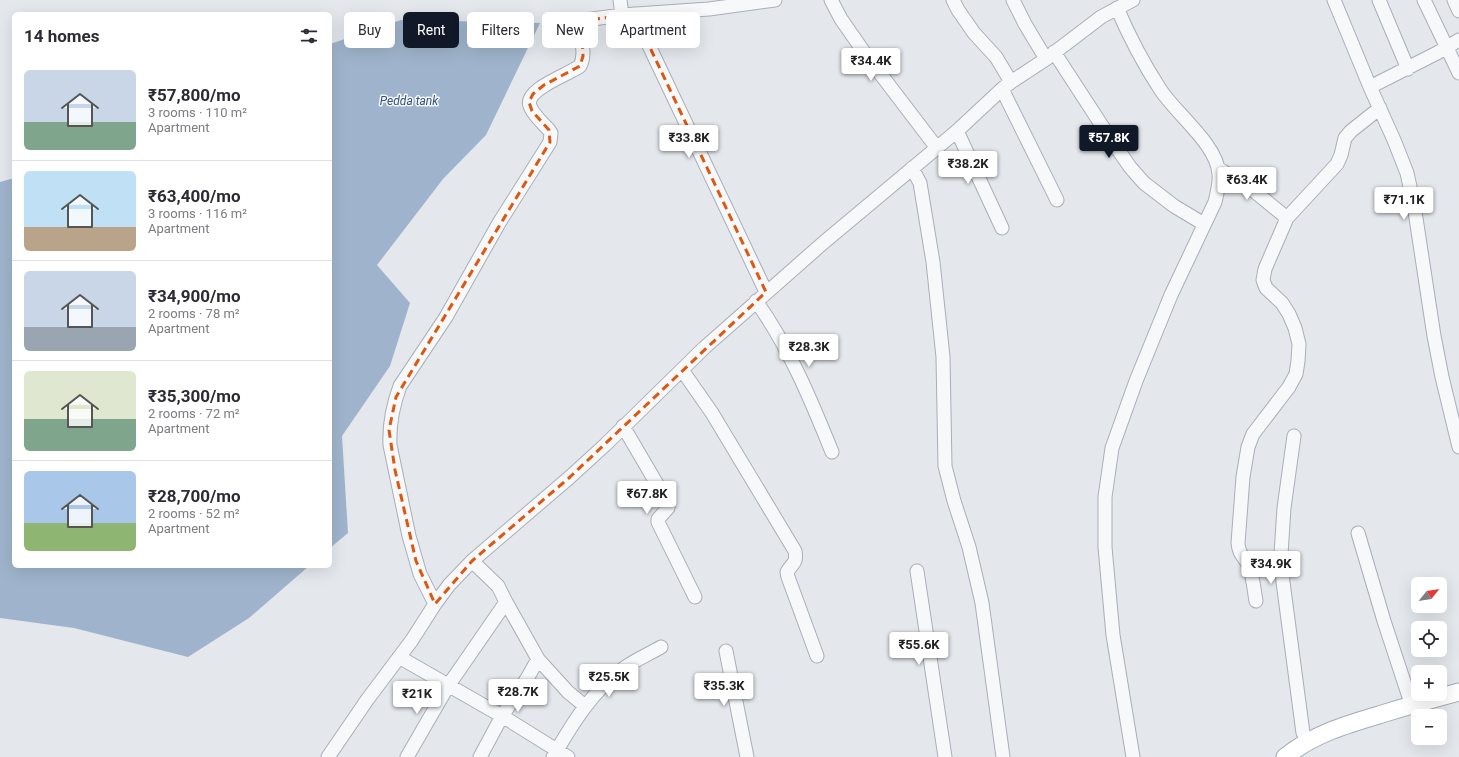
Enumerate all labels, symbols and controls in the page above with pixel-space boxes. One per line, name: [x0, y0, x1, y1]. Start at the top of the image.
chip: Buy: [344, 12, 395, 48]
chip: Rent: [403, 12, 459, 48]
chip: Filters: [467, 12, 534, 48]
chip: New: [542, 12, 598, 48]
chip: Apartment: [606, 12, 700, 48]
icon: filters: [298, 25, 320, 47]
text: 14 homes: [24, 26, 100, 46]
pin: ₹34.4K: [838, 48, 904, 82]
text: ₹34.4K: [850, 53, 892, 68]
text: ₹57,800/mo: [148, 85, 241, 105]
icon: home: [56, 86, 104, 134]
water label: Pedda tank: [380, 94, 439, 108]
text: 3 rooms · 110 m²: [148, 105, 247, 120]
text: Apartment: [148, 120, 210, 135]
pin: ₹33.8K: [656, 125, 722, 159]
pin: ₹57.8K: [1076, 125, 1142, 159]
text: ₹33.8K: [668, 130, 710, 145]
text: ₹57.8K: [1088, 130, 1130, 145]
pin: ₹38.2K: [935, 151, 1001, 185]
text: ₹38.2K: [947, 156, 989, 171]
pin: ₹63.4K: [1214, 167, 1280, 201]
text: ₹63.4K: [1226, 172, 1268, 187]
text: ₹63,400/mo: [148, 186, 241, 206]
icon: home: [56, 187, 104, 235]
pin: ₹71.1K: [1371, 187, 1437, 221]
text: ₹71.1K: [1383, 192, 1425, 207]
text: 3 rooms · 116 m²: [148, 206, 247, 221]
text: Apartment: [148, 221, 210, 236]
text: ₹34,900/mo: [148, 286, 241, 306]
icon: home: [56, 287, 104, 335]
text: 2 rooms · 78 m²: [148, 306, 240, 321]
text: Apartment: [148, 321, 210, 336]
pin: ₹28.3K: [776, 334, 842, 368]
text: ₹28.3K: [788, 339, 830, 354]
text: ₹35,300/mo: [148, 386, 241, 406]
icon: home: [56, 387, 104, 435]
text: 2 rooms · 72 m²: [148, 406, 240, 421]
text: Apartment: [148, 421, 210, 436]
pin: ₹67.8K: [614, 481, 680, 515]
text: ₹28,700/mo: [148, 486, 241, 506]
text: ₹67.8K: [626, 486, 668, 501]
icon: home: [56, 487, 104, 535]
text: 2 rooms · 52 m²: [148, 506, 240, 521]
text: Apartment: [148, 521, 210, 536]
pin: ₹34.9K: [1238, 551, 1304, 585]
text: ₹34.9K: [1250, 556, 1292, 571]
north arrow: [1411, 577, 1447, 613]
map controls: [1411, 577, 1447, 745]
button: locate: [1411, 621, 1447, 657]
pin: ₹55.6K: [886, 632, 952, 666]
text: ₹55.6K: [898, 637, 940, 652]
pin: ₹25.5K: [576, 664, 642, 698]
button: +: [1411, 665, 1447, 701]
text: ₹25.5K: [588, 669, 630, 684]
pin: ₹35.3K: [691, 673, 757, 707]
text: ₹35.3K: [703, 678, 745, 693]
pin: ₹28.7K: [485, 679, 551, 713]
pin: ₹21K: [393, 681, 441, 715]
text: ₹28.7K: [497, 684, 539, 699]
text: ₹21K: [402, 686, 432, 701]
button: −: [1411, 709, 1447, 745]

